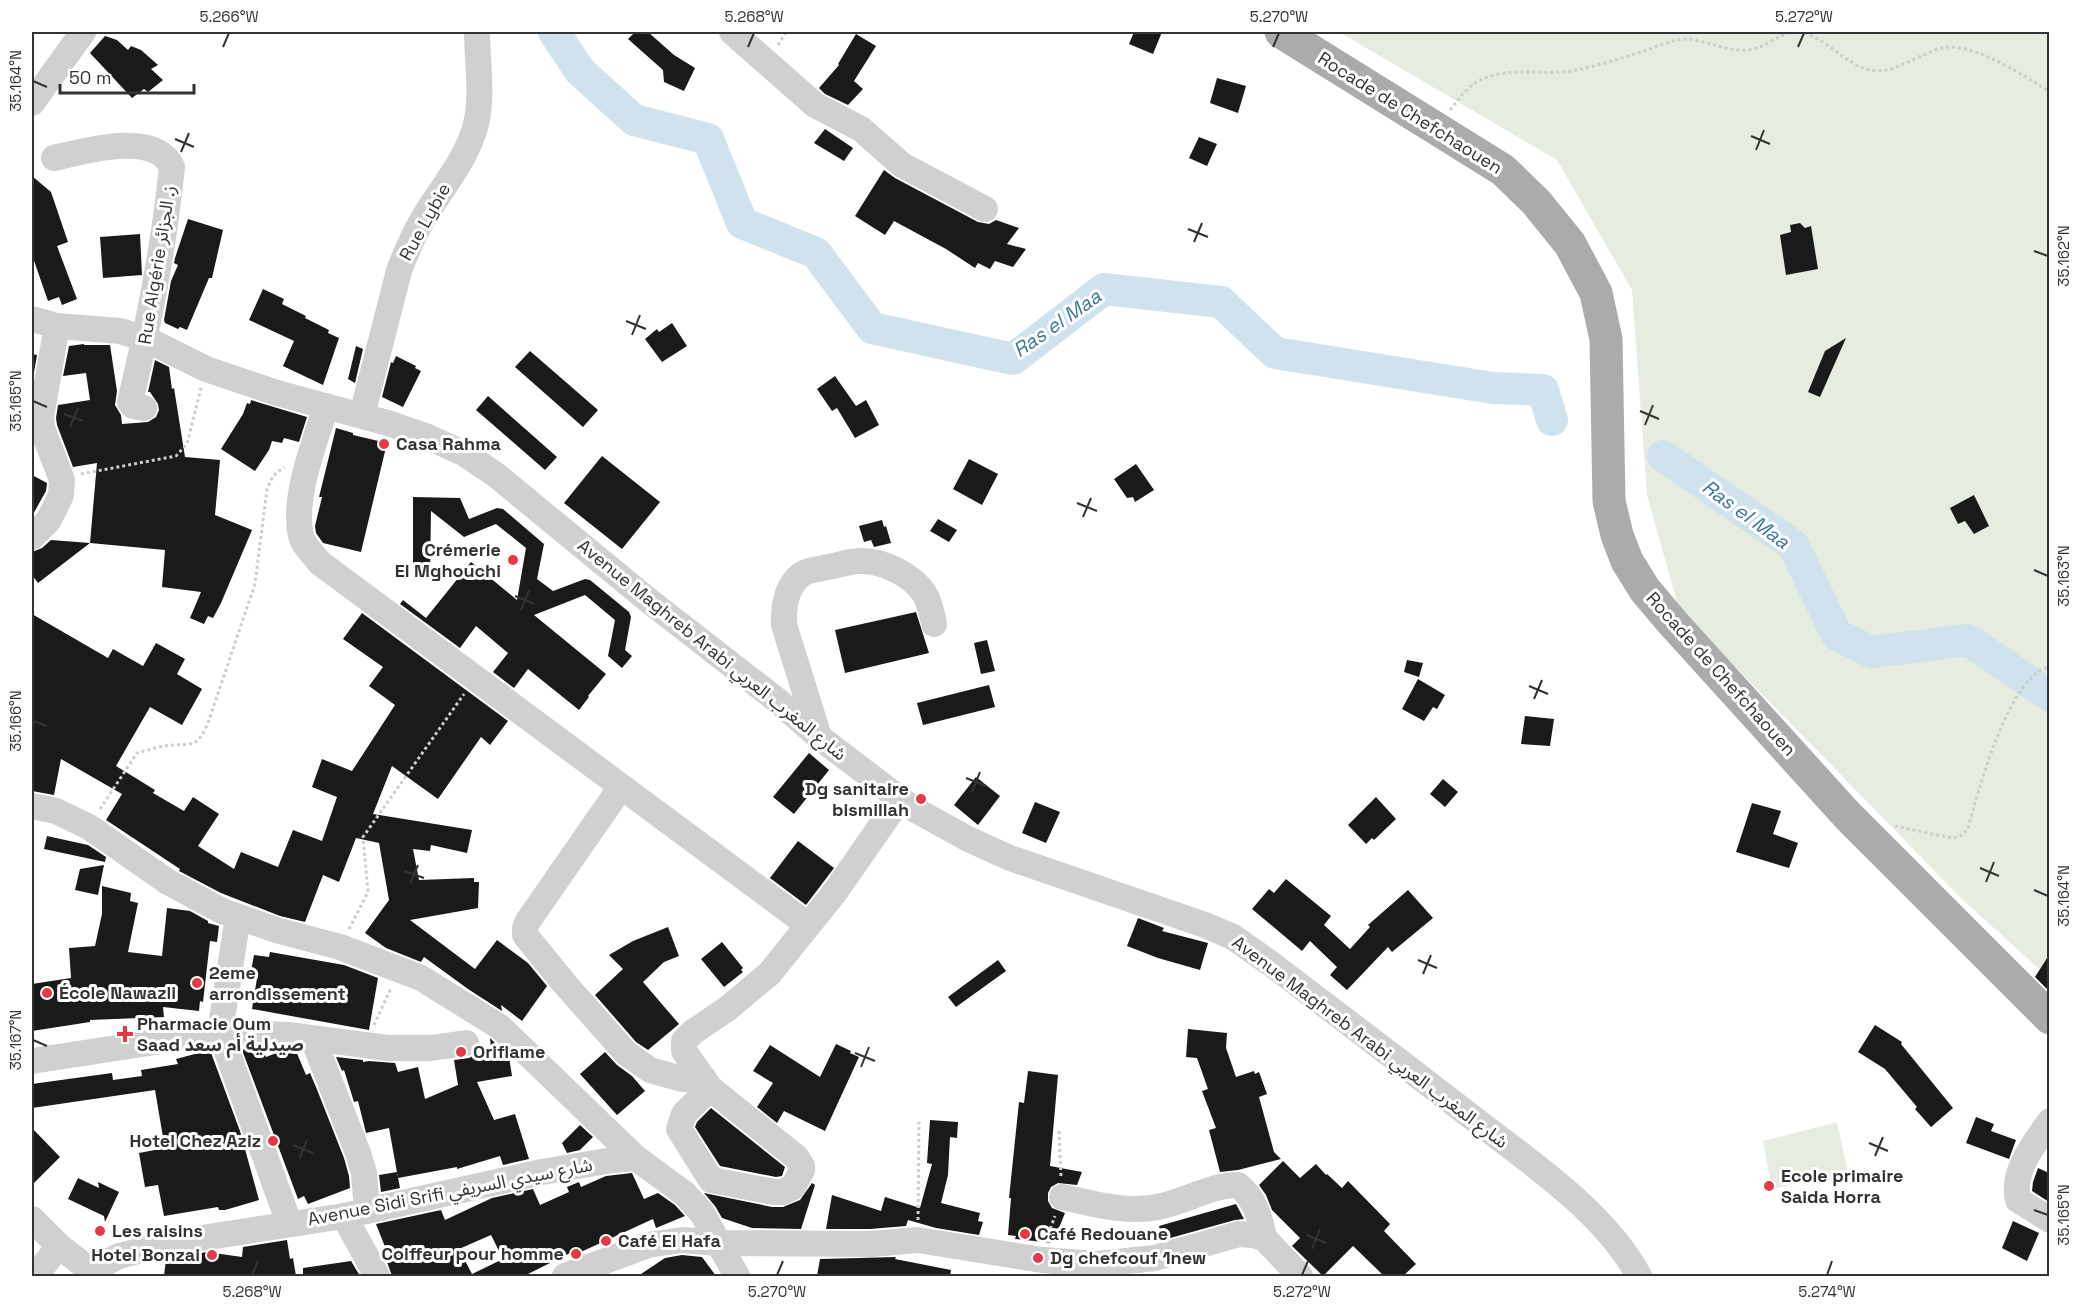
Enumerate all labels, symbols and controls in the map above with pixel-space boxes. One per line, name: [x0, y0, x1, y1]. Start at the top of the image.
text: 5.266°W: [199, 7, 259, 26]
text: 5.268°W: [724, 7, 784, 26]
text: 5.270°W: [1250, 7, 1308, 26]
text: 5.272°W: [1775, 7, 1833, 26]
street label: Rocade de Chefchaouen: [1314, 46, 1507, 179]
text: 35.164°N: [6, 50, 25, 112]
scale bar: [60, 57, 194, 95]
text: 50 m: [69, 66, 111, 89]
street label: Rue Lybie: [394, 179, 455, 265]
street label: Rue Algérie ز. الجزائر: [133, 184, 180, 346]
text: 35.162°N: [2054, 225, 2073, 287]
water label: Ras el Maa: [1008, 283, 1107, 363]
text: 35.165°N: [6, 370, 25, 432]
place label: Casa Rahma: [396, 432, 501, 455]
marker: Casa Rahma: [377, 437, 391, 451]
water label: Ras el Maa: [1697, 474, 1795, 555]
street label: Avenue Maghreb Arabi شارع المغرب العربي: [571, 534, 851, 768]
place label: Crémerie El Mghouchi: [395, 538, 501, 582]
text: 35.163°N: [2054, 545, 2073, 607]
marker: Crémerie El Mghouchi: [506, 553, 520, 567]
street label: Rocade de Chefchaouen: [1641, 587, 1801, 761]
text: 35.166°N: [6, 690, 25, 752]
place label: Dg sanitaire bismillah: [805, 777, 909, 821]
marker: Dg sanitaire bismillah: [914, 792, 928, 806]
text: 35.164°N: [2054, 865, 2073, 927]
street label: Avenue Maghreb Arabi شارع المغرب العربي: [1226, 930, 1513, 1155]
place label: 2eme arrondissement: [209, 961, 346, 1005]
marker: 2eme arrondissement: [190, 976, 204, 990]
place label: École Nawazli: [59, 981, 176, 1004]
marker: École Nawazli: [40, 986, 54, 1000]
text: 35.167°N: [6, 1010, 25, 1070]
place label: Pharmacie Oum Saad صيدلية أم سعد: [137, 1012, 304, 1058]
marker: Pharmacie Oum Saad صيدلية أم سعد: [118, 1027, 132, 1041]
place label: Oriflame: [473, 1040, 545, 1063]
marker: Oriflame: [454, 1045, 468, 1059]
place label: Hotel Chez Aziz: [129, 1129, 261, 1152]
marker: Hotel Chez Aziz: [266, 1134, 280, 1148]
street label: Avenue Sidi Srifi شارع سيدي السريفي: [305, 1153, 595, 1233]
place label: Ecole primaire Saida Horra: [1781, 1164, 1903, 1208]
marker: Ecole primaire Saida Horra: [1762, 1179, 1776, 1193]
text: 35.165°N: [2054, 1184, 2073, 1246]
place label: Les raisins: [112, 1219, 203, 1242]
place label: Café Redouane: [1037, 1222, 1168, 1245]
marker: Les raisins: [93, 1224, 107, 1238]
marker: Café Redouane: [1018, 1227, 1032, 1241]
place label: Café El Hafa: [618, 1229, 721, 1252]
marker: Café El Hafa: [599, 1234, 613, 1248]
place label: Coiffeur pour homme: [381, 1242, 564, 1265]
place label: Hotel Bonzai: [91, 1243, 200, 1266]
place label: Dg chefcouf 1new: [1050, 1246, 1206, 1269]
marker: Coiffeur pour homme: [569, 1247, 583, 1261]
marker: Hotel Bonzai: [205, 1248, 219, 1262]
marker: Dg chefcouf 1new: [1031, 1251, 1045, 1265]
text: 5.268°W: [222, 1282, 282, 1301]
text: 5.270°W: [748, 1282, 806, 1301]
text: 5.272°W: [1273, 1282, 1331, 1301]
text: 5.274°W: [1798, 1282, 1856, 1301]

